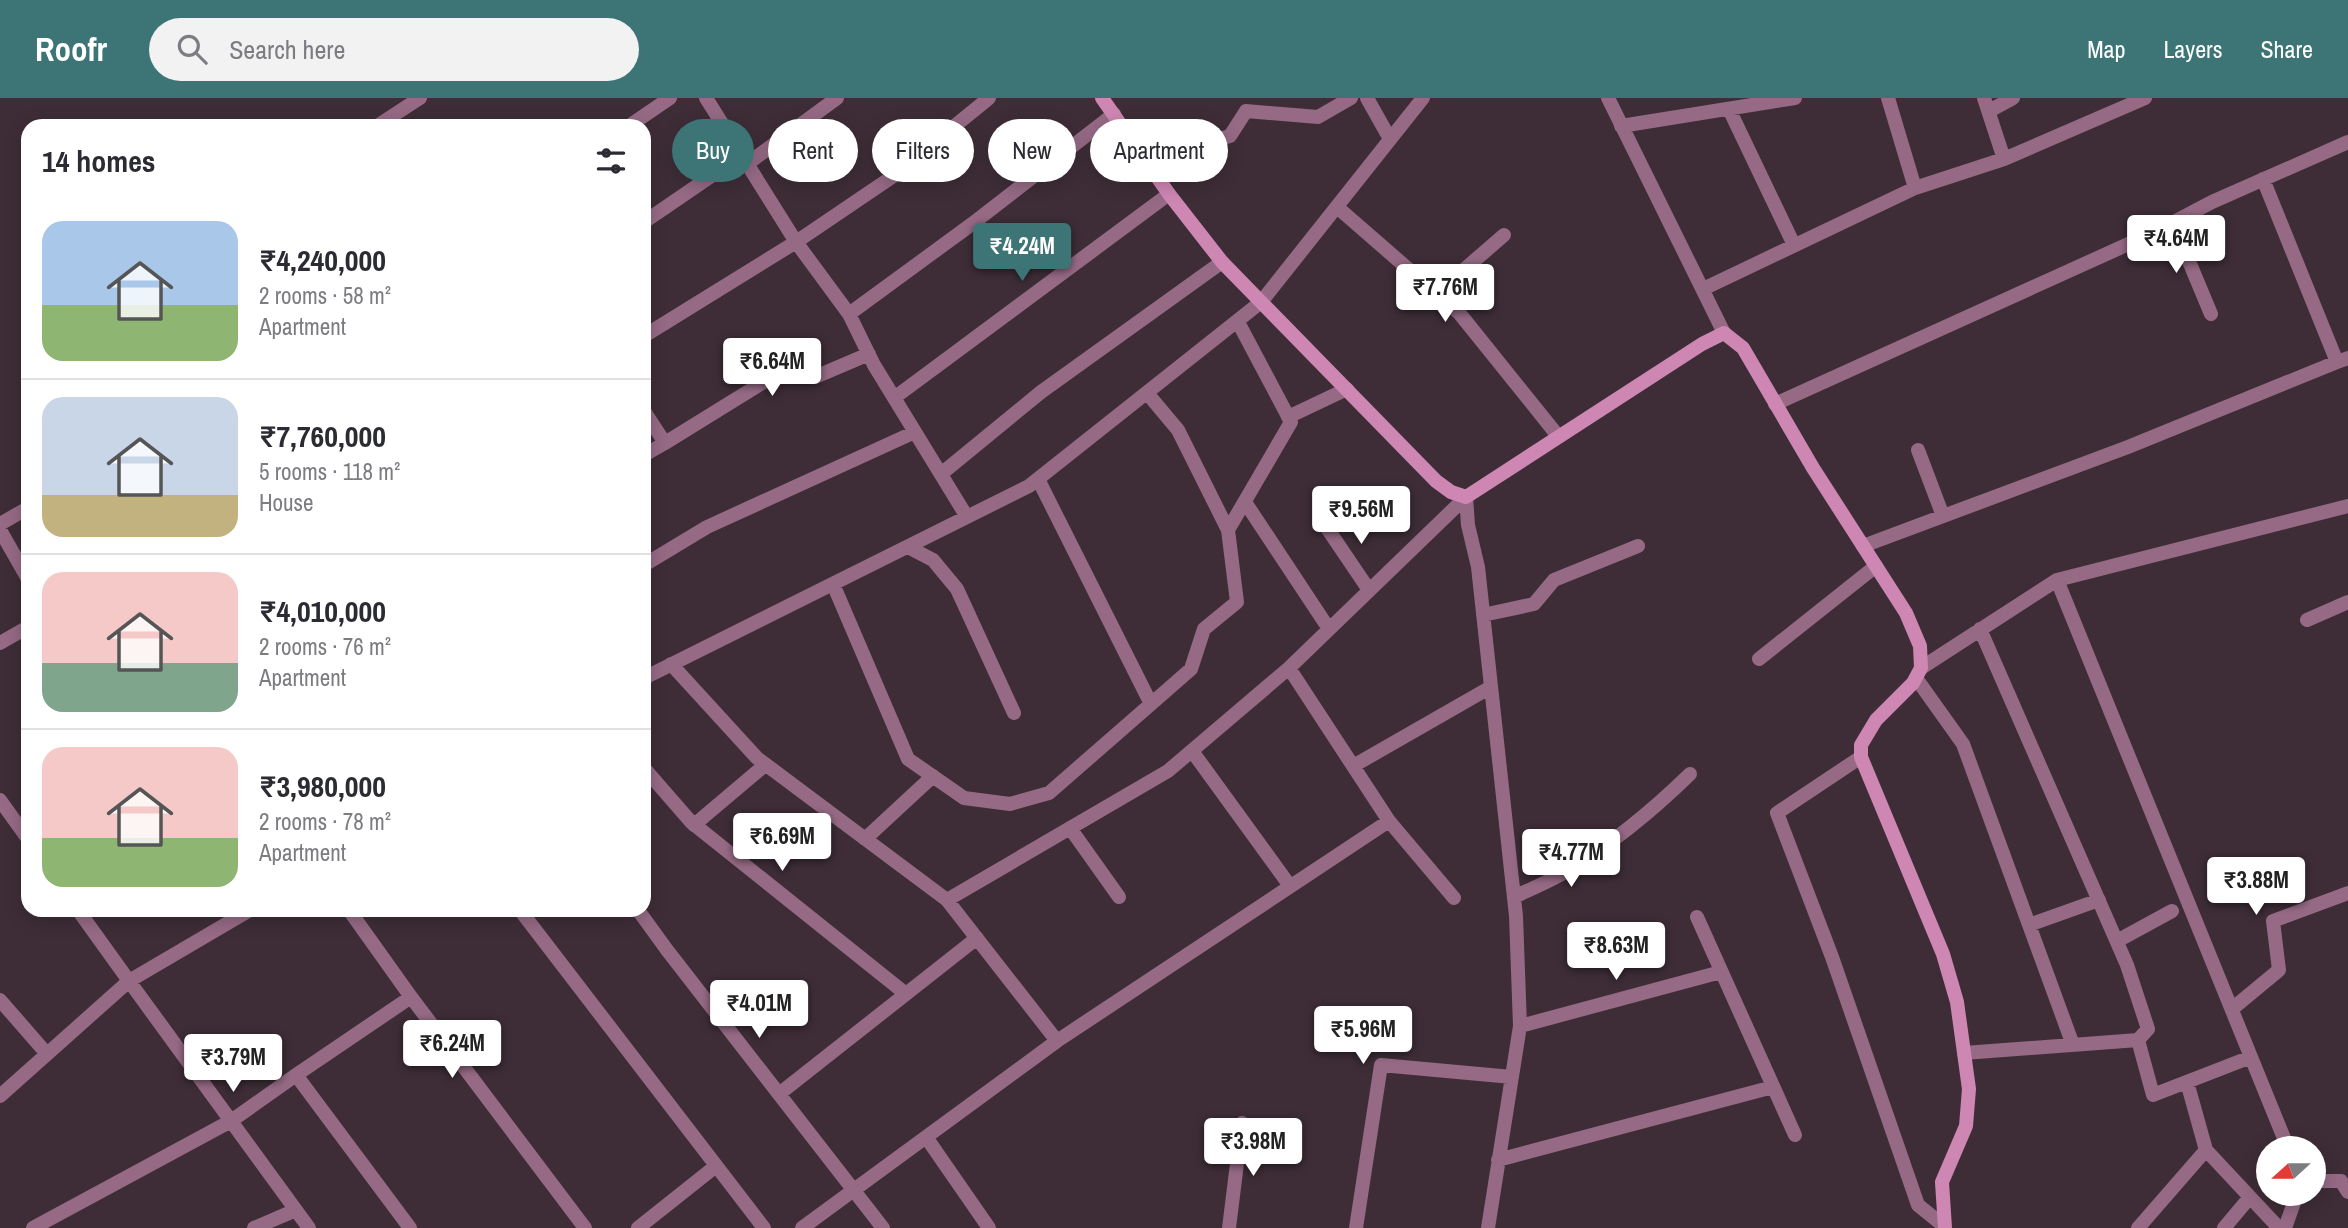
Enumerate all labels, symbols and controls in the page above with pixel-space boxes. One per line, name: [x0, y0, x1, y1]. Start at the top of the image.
search box: [149, 18, 639, 81]
text: Roofr: [35, 27, 107, 71]
icon: search: [173, 30, 211, 68]
text: Search here: [229, 32, 345, 67]
text: Map: [2087, 33, 2125, 65]
text: Layers: [2163, 33, 2222, 65]
text: Share: [2260, 33, 2313, 65]
chip: Buy: [672, 119, 754, 182]
chip: Rent: [768, 119, 858, 182]
chip: Filters: [872, 119, 974, 182]
chip: New: [988, 119, 1076, 182]
chip: Apartment: [1090, 119, 1228, 182]
text: 14 homes: [42, 141, 156, 181]
icon: filters: [592, 142, 630, 180]
pin: ₹4.64M: [2119, 216, 2233, 275]
text: ₹4.64M: [2143, 222, 2209, 253]
pin: ₹4.24M: [965, 223, 1079, 283]
text: ₹4.24M: [989, 230, 1055, 261]
text: ₹4,240,000: [259, 240, 386, 280]
icon: home: [98, 249, 182, 333]
pin: ₹7.76M: [1388, 264, 1502, 324]
text: ₹7.76M: [1412, 271, 1478, 302]
text: 2 rooms · 58 m²: [259, 280, 391, 311]
text: Apartment: [259, 311, 346, 342]
pin: ₹6.64M: [715, 338, 829, 398]
text: ₹6.64M: [739, 345, 805, 376]
text: ₹7,760,000: [259, 416, 386, 456]
icon: home: [98, 425, 182, 509]
text: 5 rooms · 118 m²: [259, 456, 400, 487]
pin: ₹9.56M: [1304, 486, 1418, 546]
text: House: [259, 487, 314, 518]
text: ₹9.56M: [1328, 493, 1394, 524]
text: ₹4,010,000: [259, 591, 386, 631]
icon: home: [98, 600, 182, 684]
text: 2 rooms · 76 m²: [259, 631, 391, 662]
text: Apartment: [259, 662, 346, 693]
text: ₹3,980,000: [259, 766, 386, 806]
icon: home: [98, 775, 182, 859]
text: 2 rooms · 78 m²: [259, 806, 391, 837]
pin: ₹6.69M: [725, 814, 839, 873]
text: ₹6.69M: [749, 820, 815, 851]
pin: ₹4.77M: [1514, 830, 1628, 889]
text: ₹4.77M: [1538, 836, 1604, 867]
text: Apartment: [259, 837, 346, 868]
pin: ₹3.88M: [2199, 858, 2313, 917]
text: ₹3.88M: [2223, 864, 2289, 895]
pin: ₹8.63M: [1559, 922, 1673, 982]
text: ₹8.63M: [1583, 929, 1649, 960]
pin: ₹4.01M: [702, 981, 816, 1040]
text: ₹4.01M: [726, 987, 792, 1018]
pin: ₹5.96M: [1306, 1006, 1420, 1066]
text: ₹5.96M: [1330, 1013, 1396, 1044]
pin: ₹6.24M: [395, 1020, 509, 1080]
text: ₹6.24M: [419, 1027, 485, 1058]
pin: ₹3.79M: [176, 1034, 290, 1094]
text: ₹3.79M: [200, 1041, 266, 1072]
pin: ₹3.98M: [1196, 1118, 1310, 1178]
text: ₹3.98M: [1220, 1125, 1286, 1156]
north arrow: [2256, 1136, 2326, 1206]
map controls: [2256, 1136, 2326, 1206]

